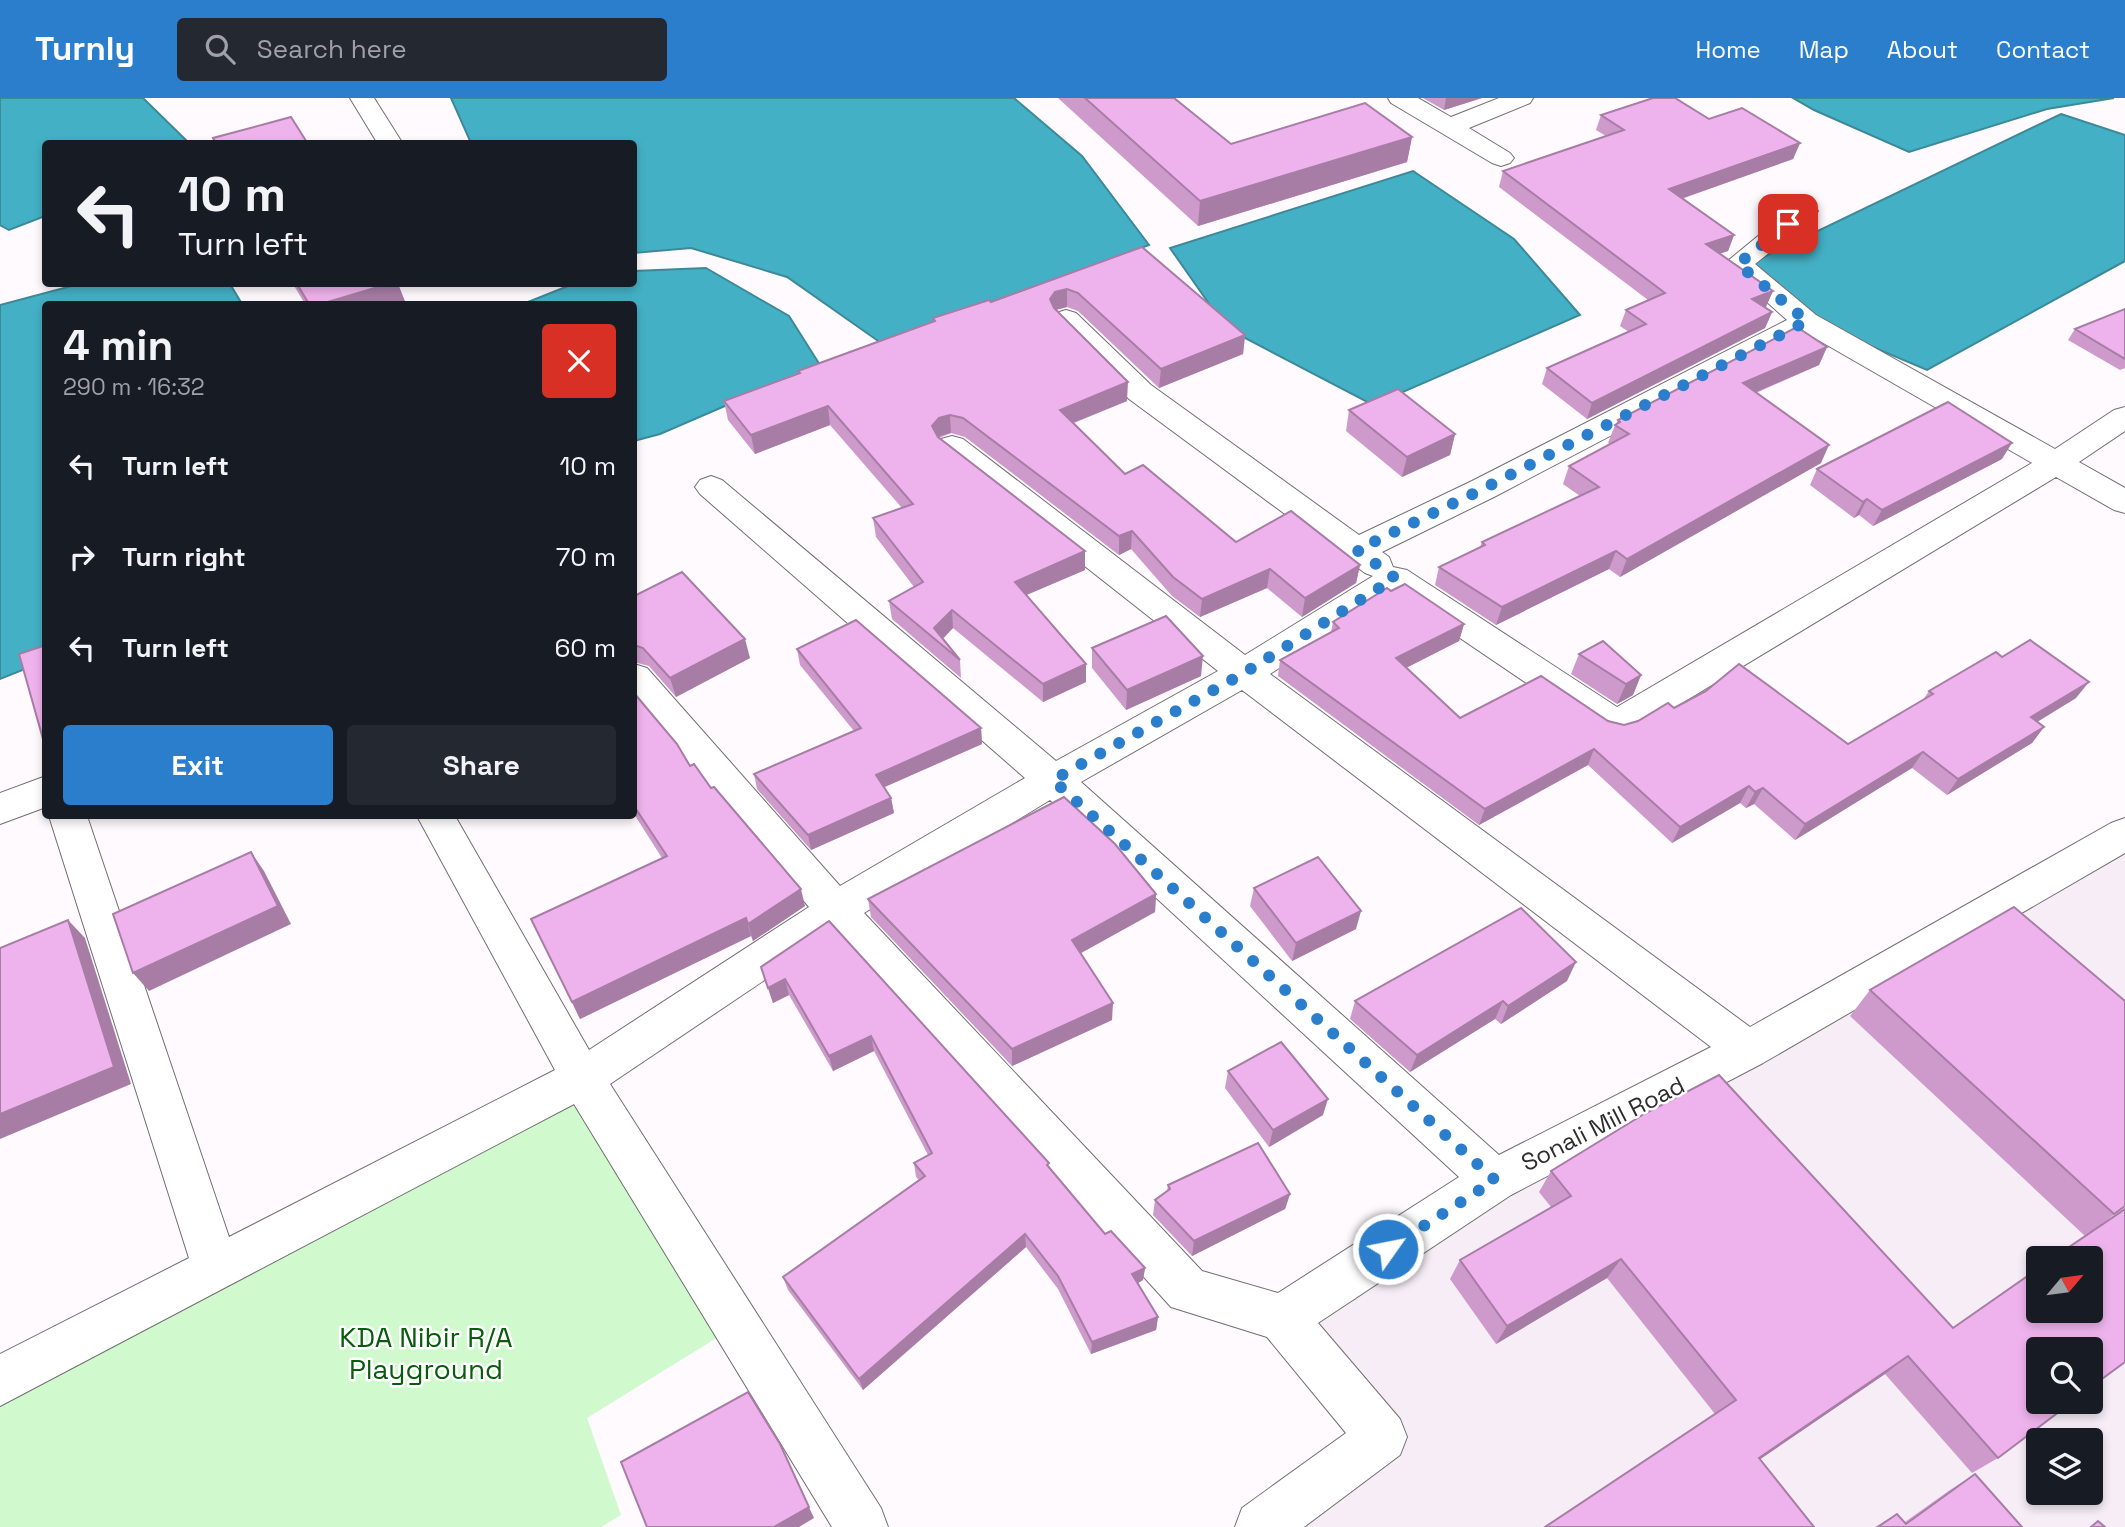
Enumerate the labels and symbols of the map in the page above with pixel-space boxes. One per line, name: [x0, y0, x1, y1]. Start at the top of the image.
pin: [1758, 194, 1818, 254]
street label: Sonali Mill Road: [1516, 1069, 1690, 1178]
position arrow: [1351, 1212, 1425, 1286]
north arrow: [2026, 1246, 2104, 1323]
park label: KDA Nibir R/A Playground: [339, 1319, 513, 1387]

